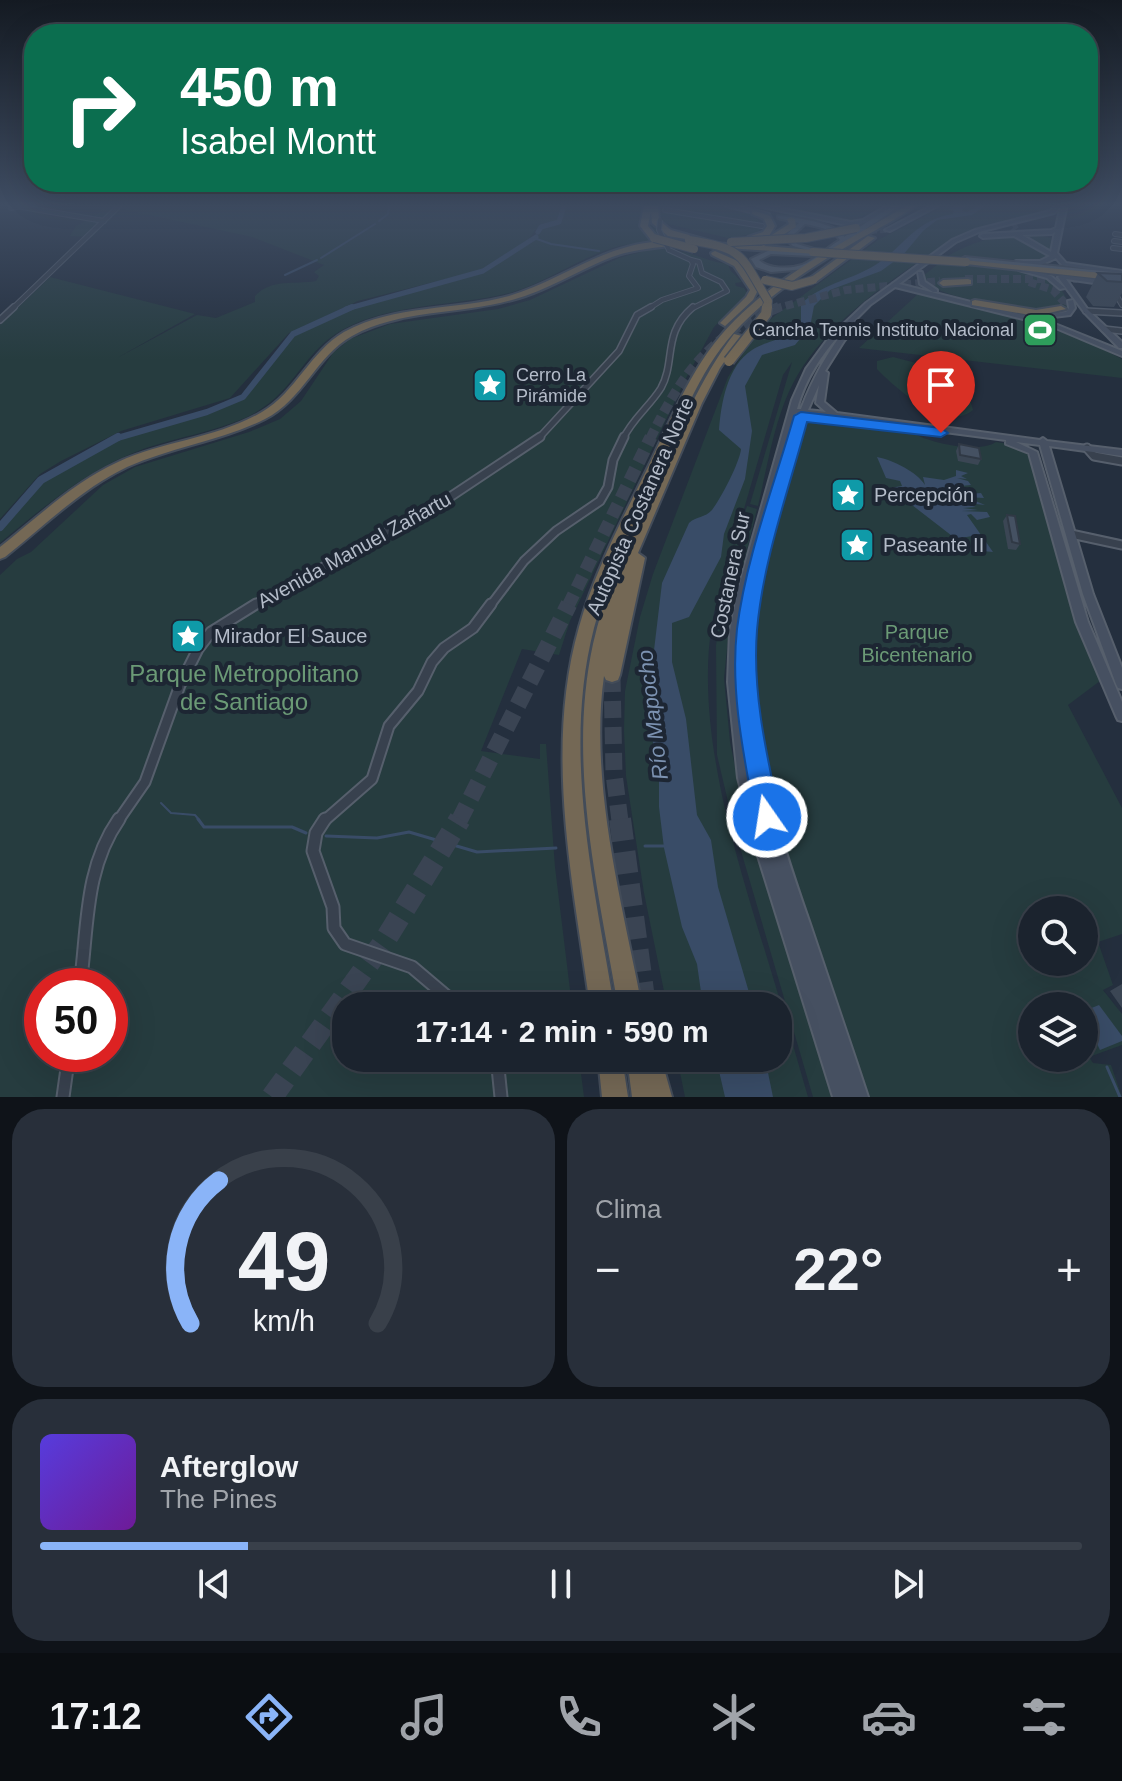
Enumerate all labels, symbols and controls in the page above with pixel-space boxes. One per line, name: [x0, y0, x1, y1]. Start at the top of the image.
text: 450 m: [180, 55, 339, 118]
icon: right: [48, 56, 152, 160]
text: Isabel Montt: [180, 121, 376, 162]
sports icon: Cancha Tennis Instituto Nacional: [1021, 311, 1059, 349]
place label: Cancha Tennis Instituto Nacional: [752, 320, 1014, 340]
pin: [907, 351, 975, 433]
icon: arrive: [919, 363, 963, 407]
place label: Cerro La Pirámide: [516, 365, 587, 406]
place icon: Cerro La Pirámide: [471, 366, 509, 404]
street label: Autopista Costanera Norte: [582, 394, 698, 618]
place icon: Percepción: [829, 476, 867, 514]
place label: Percepción: [874, 484, 974, 506]
street label: Avenida Manuel Zañartu: [254, 488, 454, 612]
street label: Costanera Sur: [706, 509, 754, 640]
place icon: Paseante II: [838, 526, 876, 564]
place label: Paseante II: [883, 534, 984, 556]
place icon: Mirador El Sauce: [169, 617, 207, 655]
park label: Parque Bicentenario: [861, 621, 973, 666]
place label: Mirador El Sauce: [214, 625, 367, 647]
water label: Río Mapocho: [632, 648, 673, 781]
park label: Parque Metropolitano de Santiago: [129, 660, 359, 715]
position arrow: [725, 775, 809, 859]
map controls: [1018, 896, 1098, 1072]
button: search: [1018, 896, 1098, 976]
speed limit sign: 50: [24, 968, 128, 1072]
button: layers: [1018, 992, 1098, 1072]
text: 17:14 · 2 min · 590 m: [415, 1015, 709, 1048]
text: Clima: [595, 1194, 661, 1224]
text: 49: [237, 1215, 330, 1308]
text: 22°: [793, 1236, 884, 1303]
text: −: [595, 1245, 621, 1294]
text: +: [1056, 1245, 1082, 1294]
text: km/h: [253, 1305, 314, 1337]
text: Afterglow: [160, 1450, 298, 1483]
text: The Pines: [160, 1484, 277, 1514]
icon: previous: [192, 1562, 236, 1606]
icon: pause: [539, 1562, 583, 1606]
icon: next: [886, 1562, 930, 1606]
icon: directions: [241, 1689, 297, 1745]
icon: music: [396, 1689, 452, 1745]
icon: phone: [551, 1689, 607, 1745]
icon: climate: [706, 1689, 762, 1745]
icon: car: [861, 1689, 917, 1745]
icon: filters: [1016, 1689, 1072, 1745]
text: 17:12: [50, 1696, 142, 1737]

